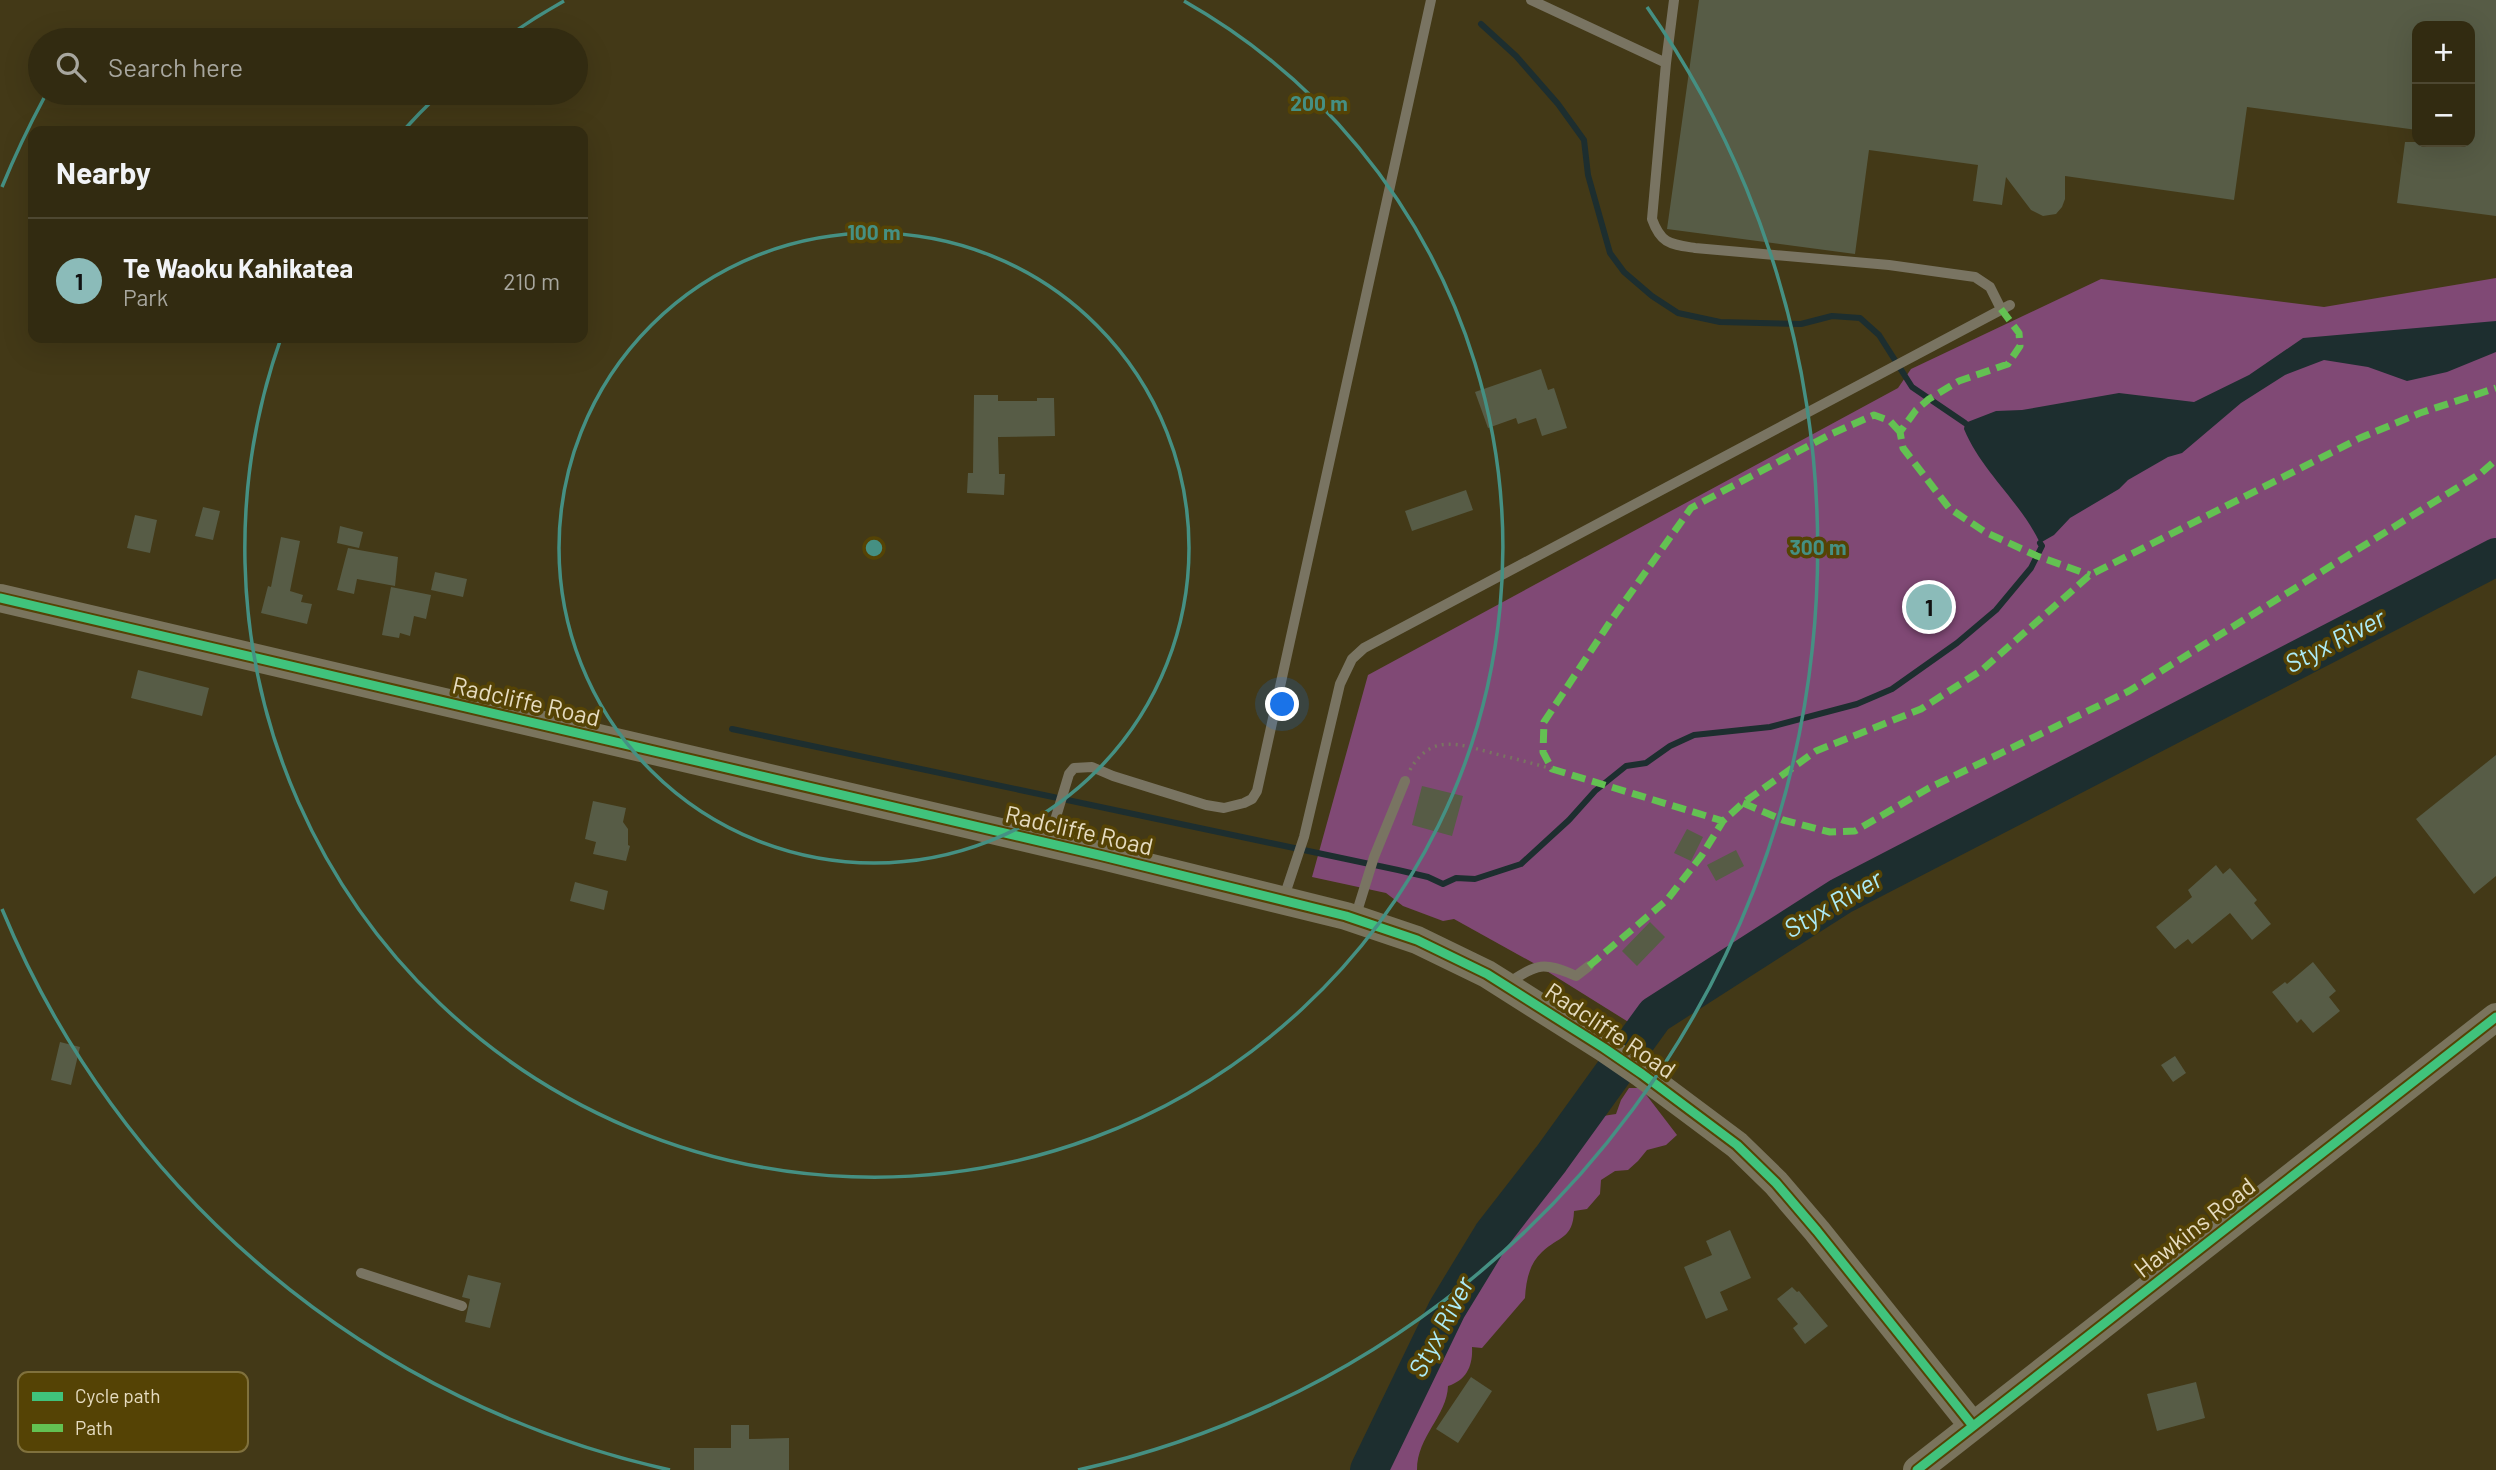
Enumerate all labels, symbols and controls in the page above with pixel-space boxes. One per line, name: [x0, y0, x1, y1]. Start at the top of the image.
map controls: [2412, 21, 2475, 147]
button: +: [2412, 21, 2475, 84]
search box: [28, 28, 588, 105]
icon: search: [52, 48, 90, 86]
text: Search here: [108, 51, 243, 82]
button: −: [2412, 84, 2475, 147]
text: 200 m: [1290, 90, 1348, 115]
text: Nearby: [56, 154, 151, 190]
text: 100 m: [847, 219, 901, 244]
text: Te Waoku Kahikatea: [123, 252, 353, 283]
text: 1: [75, 267, 83, 295]
text: 210 m: [503, 267, 560, 295]
text: Park: [123, 283, 168, 311]
text: 300 m: [1789, 534, 1847, 559]
centre of rings: [862, 536, 886, 560]
pin: 1: [1906, 581, 1952, 633]
water label: Styx River: [2279, 601, 2391, 678]
street label: Radcliffe Road: [450, 669, 603, 732]
your location: [1265, 687, 1299, 721]
street label: Radcliffe Road: [1003, 798, 1156, 861]
water label: Styx River: [1777, 862, 1888, 943]
street label: Radcliffe Road: [1540, 976, 1681, 1084]
street label: Hawkins Road: [2128, 1171, 2260, 1283]
water label: Styx River: [1400, 1270, 1479, 1382]
legend: [18, 1372, 248, 1452]
text: Cycle path: [75, 1384, 160, 1407]
text: Path: [75, 1416, 113, 1439]

